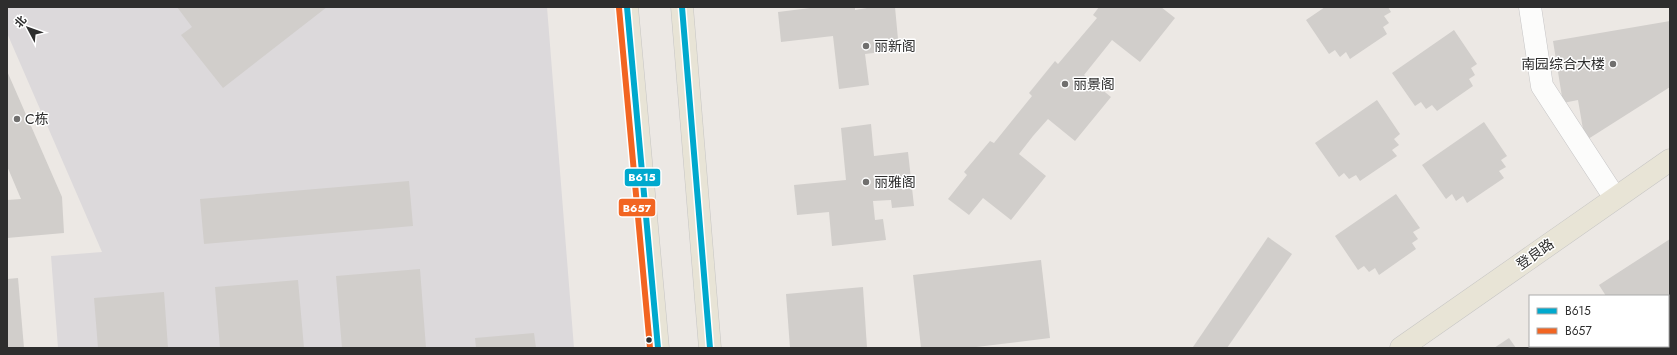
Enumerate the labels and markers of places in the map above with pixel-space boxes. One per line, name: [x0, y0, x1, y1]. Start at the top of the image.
place label: 丽新阁: [874, 36, 916, 56]
marker: 丽新阁: [861, 41, 871, 51]
place label: 南园综合大楼: [1521, 54, 1605, 74]
marker: 南园综合大楼: [1608, 59, 1618, 69]
place label: 丽景阁: [1073, 74, 1115, 94]
marker: 丽景阁: [1060, 79, 1070, 89]
place label: C栋: [25, 109, 49, 129]
marker: C栋: [12, 114, 22, 124]
place label: 丽雅阁: [874, 172, 916, 192]
marker: 丽雅阁: [861, 177, 871, 187]
unlabelled marker: [644, 335, 654, 345]

